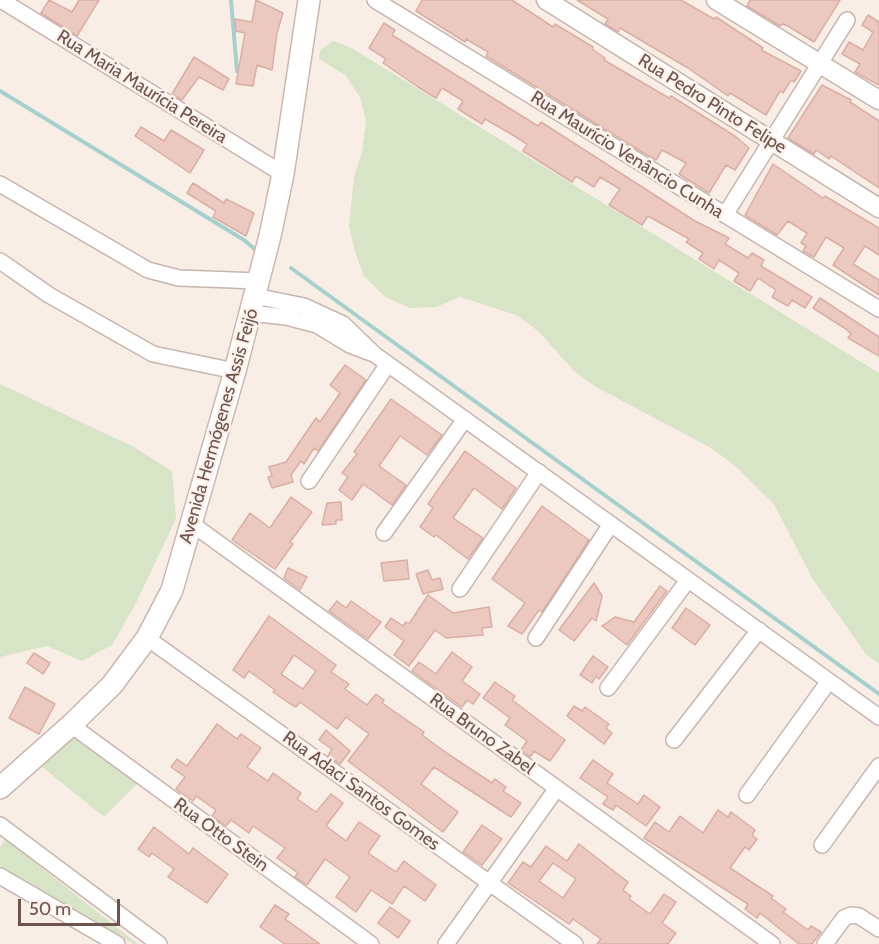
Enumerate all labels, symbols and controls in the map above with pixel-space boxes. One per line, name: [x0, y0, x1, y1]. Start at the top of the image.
street label: Rua Maria Maurícia Pereira: [53, 26, 231, 148]
street label: Rua Pedro Pinto Felipe: [634, 50, 790, 158]
street label: Rua Maurício Venâncio Cunha: [527, 87, 727, 223]
street label: Avenida Hermógenes Assis Feijó: [175, 306, 263, 546]
street label: Rua Bruno Zabel: [425, 689, 539, 779]
street label: Rua Adaci Santos Gomes: [278, 727, 444, 855]
street label: Rua Otto Stein: [169, 793, 273, 877]
scale bar: [21, 887, 123, 925]
text: 50 m: [29, 898, 71, 920]

